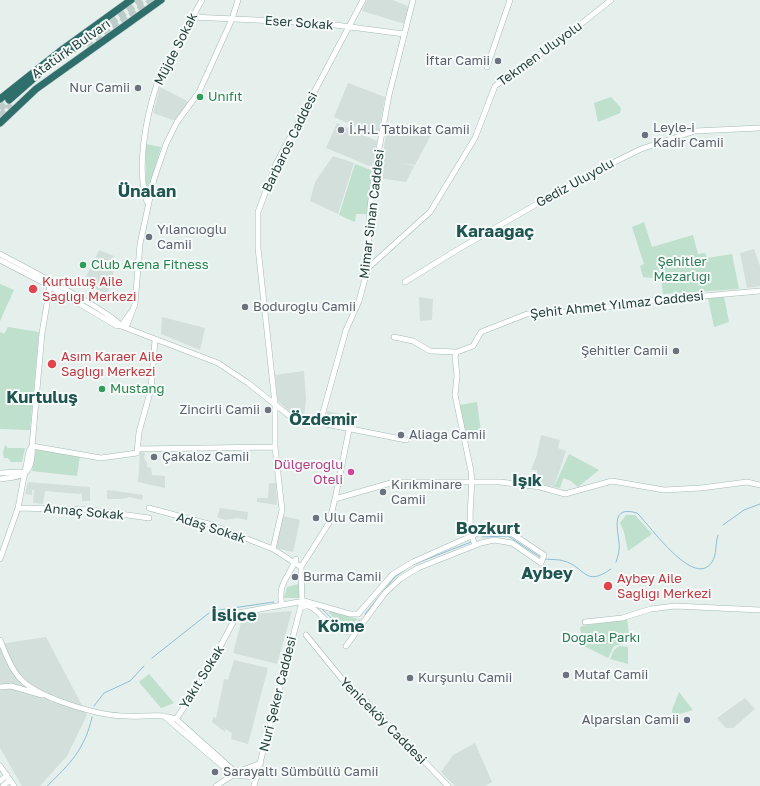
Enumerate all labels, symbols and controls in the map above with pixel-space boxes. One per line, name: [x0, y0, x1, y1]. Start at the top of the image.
street label: Müjde Sokak: [151, 10, 201, 88]
street label: Eser Sokak: [264, 13, 334, 33]
street label: Atatürk Bulvarı: [29, 16, 113, 82]
street label: Tekmen Uluyolu: [495, 18, 585, 90]
place label: İftar Camii: [426, 53, 490, 69]
marker: İftar Camii: [493, 56, 503, 66]
place label: Nur Camii: [69, 80, 130, 96]
marker: Nur Camii: [133, 83, 143, 93]
place label: Unıfıt: [208, 89, 242, 105]
street label: Barbaros Caddesi: [259, 89, 321, 195]
marker: Unıfıt: [195, 92, 205, 102]
place label: Leyle-i Kadir Camii: [653, 120, 724, 151]
place label: İ.H.L Tatbikat Camii: [349, 122, 470, 138]
marker: İ.H.L Tatbikat Camii: [336, 125, 346, 135]
marker: Leyle-i Kadir Camii: [640, 130, 650, 140]
street label: Mimar Sinan Caddesi: [356, 148, 388, 280]
street label: Gediz Uluyolu: [533, 155, 617, 211]
district label: Ünalan: [118, 182, 176, 202]
place label: Yılancıoğlu Camii: [157, 222, 227, 253]
district label: Karaağaç: [456, 222, 534, 242]
marker: Yılancıoğlu Camii: [144, 232, 154, 242]
park label: Şehitler Mezarlığı: [654, 254, 710, 285]
place label: Club Arena Fitness: [91, 257, 209, 273]
marker: Club Arena Fitness: [78, 260, 88, 270]
place label: Kurtuluş Aile Sağlığı Merkezi: [42, 274, 137, 305]
marker: Kurtuluş Aile Sağlığı Merkezi: [27, 283, 39, 295]
street label: Şehit Ahmet Yılmaz Caddesi: [529, 288, 705, 322]
place label: Boduroğlu Camii: [253, 299, 356, 315]
marker: Boduroğlu Camii: [240, 302, 250, 312]
place label: Şehitler Camii: [581, 343, 668, 359]
marker: Şehitler Camii: [671, 346, 681, 356]
place label: Asım Karaer Aile Sağlığı Merkezi: [61, 349, 163, 380]
marker: Asım Karaer Aile Sağlığı Merkezi: [46, 358, 58, 370]
place label: Mustang: [110, 381, 164, 397]
marker: Mustang: [97, 384, 107, 394]
district label: Kurtuluş: [6, 388, 78, 408]
place label: Zincirli Camii: [180, 402, 260, 418]
marker: Zincirli Camii: [263, 405, 273, 415]
district label: Özdemir: [289, 410, 357, 430]
place label: Aliağa Camii: [409, 427, 486, 443]
marker: Aliağa Camii: [396, 430, 406, 440]
place label: Çakaloz Camii: [162, 449, 249, 465]
marker: Çakaloz Camii: [149, 452, 159, 462]
place label: Dülgeroğlu Oteli: [274, 457, 343, 488]
marker: Dülgeroğlu Oteli: [346, 467, 356, 477]
district label: Işık: [512, 471, 542, 491]
place label: Kırıkminare Camii: [391, 477, 462, 508]
marker: Kırıkminare Camii: [378, 487, 388, 497]
street label: Annaç Sokak: [43, 501, 125, 523]
street label: Adaş Sokak: [174, 509, 248, 547]
place label: Ulu Camii: [324, 510, 383, 526]
marker: Ulu Camii: [311, 513, 321, 523]
district label: Bozkurt: [456, 519, 520, 539]
district label: Aybey: [521, 564, 573, 584]
place label: Burma Camii: [303, 569, 381, 585]
place label: Aybey Aile Sağlığı Merkezi: [617, 571, 712, 602]
marker: Burma Camii: [290, 572, 300, 582]
marker: Aybey Aile Sağlığı Merkezi: [602, 580, 614, 592]
district label: İslice: [211, 606, 257, 626]
district label: Köme: [317, 617, 365, 637]
park label: Doğala Parkı: [562, 630, 640, 646]
street label: Nuri Şeker Caddesi: [256, 635, 300, 753]
street label: Yakıt Sokak: [176, 642, 228, 712]
place label: Mutaf Camii: [574, 667, 648, 683]
place label: Kurşunlu Camii: [418, 670, 512, 686]
marker: Mutaf Camii: [561, 670, 571, 680]
marker: Kurşunlu Camii: [405, 673, 415, 683]
street label: Yeniceköy Caddesi: [336, 674, 430, 768]
place label: Alparslan Camii: [582, 712, 679, 728]
marker: Alparslan Camii: [682, 715, 692, 725]
place label: Sarayaltı Sümbüllü Camii: [223, 764, 378, 780]
marker: Sarayaltı Sümbüllü Camii: [210, 767, 220, 777]

